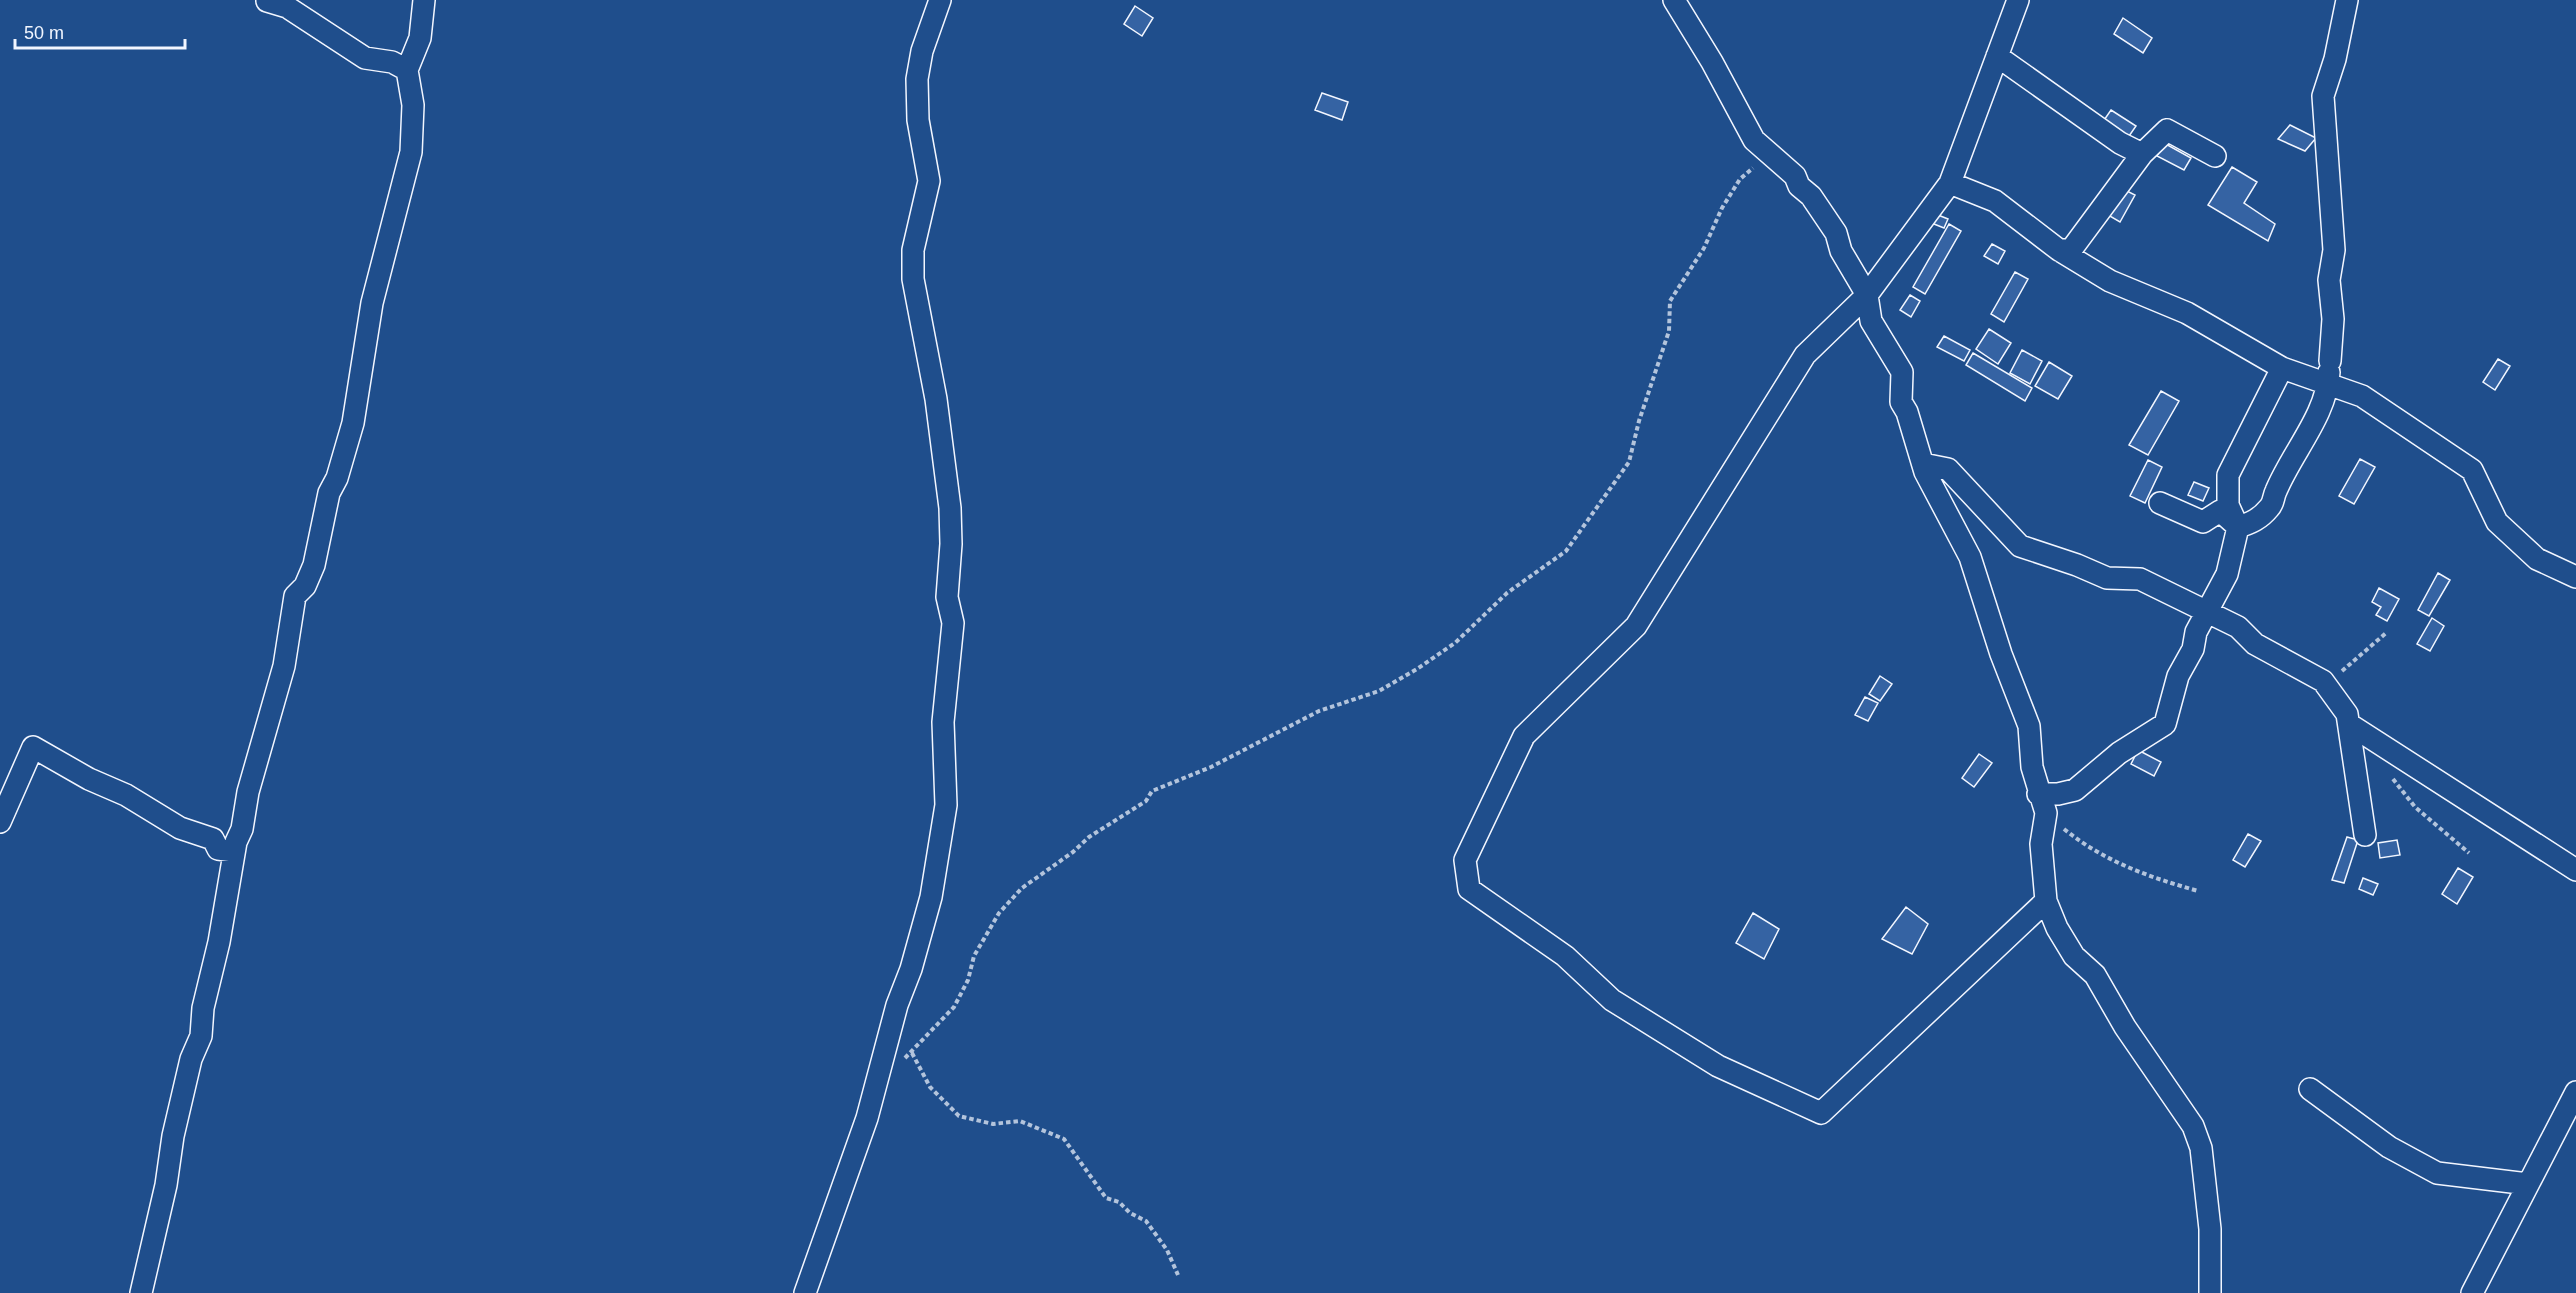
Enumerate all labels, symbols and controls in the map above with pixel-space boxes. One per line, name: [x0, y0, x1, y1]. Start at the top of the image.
scale bar: [15, 12, 184, 50]
text: 50 m: [24, 23, 64, 43]

